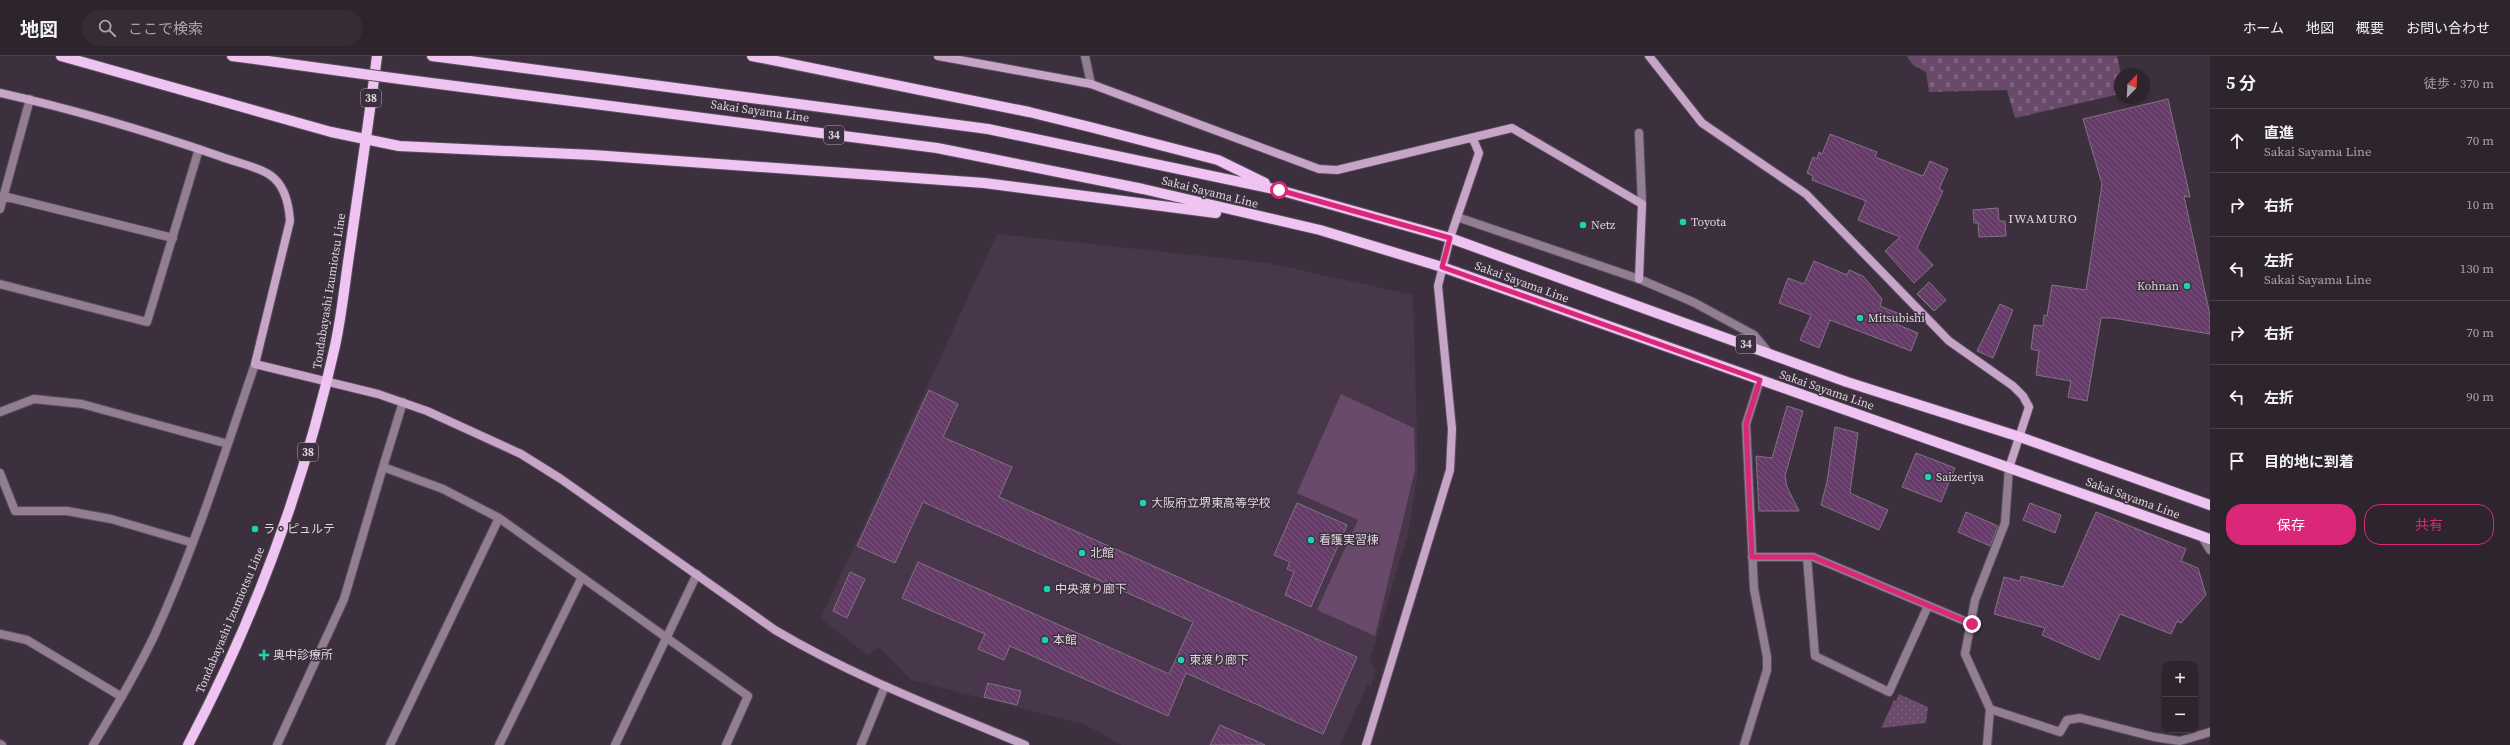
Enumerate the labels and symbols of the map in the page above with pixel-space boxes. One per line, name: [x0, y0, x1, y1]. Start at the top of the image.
north arrow: [2114, 68, 2150, 104]
road number: 38: [361, 89, 381, 107]
street label: Sakai Sayama Line: [710, 96, 810, 126]
road number: 34: [824, 126, 844, 144]
street label: Sakai Sayama Line: [1160, 172, 1260, 212]
route start: [1270, 181, 1288, 199]
district label: IWAMURO: [2008, 210, 2078, 227]
street label: Tondabayashi Izumiotsu Line: [309, 212, 349, 370]
place label: Toyota: [1691, 214, 1727, 230]
place label: Netz: [1591, 217, 1616, 233]
marker: Toyota: [1678, 217, 1688, 227]
marker: Netz: [1578, 220, 1588, 230]
street label: Sakai Sayama Line: [1473, 258, 1571, 306]
place label: Kohnan: [2137, 278, 2179, 294]
marker: Kohnan: [2182, 281, 2192, 291]
place label: Mitsubishi: [1868, 310, 1925, 326]
marker: Mitsubishi: [1855, 313, 1865, 323]
road number: 34: [1736, 335, 1756, 353]
street label: Sakai Sayama Line: [1777, 366, 1877, 414]
road number: 38: [298, 443, 318, 461]
place label: Saizeriya: [1936, 469, 1985, 485]
marker: Saizeriya: [1923, 472, 1933, 482]
street label: Sakai Sayama Line: [2084, 474, 2182, 522]
place label: 大阪府立堺東高等学校: [1151, 495, 1271, 511]
marker: 大阪府立堺東高等学校: [1138, 498, 1148, 508]
place label: ラ・ピュルテ: [263, 521, 335, 537]
marker: ラ・ピュルテ: [250, 524, 260, 534]
place label: 看護実習棟: [1319, 532, 1379, 548]
marker: 看護実習棟: [1306, 535, 1316, 545]
street label: Tondabayashi Izumiotsu Line: [192, 544, 268, 696]
place label: 北館: [1090, 545, 1114, 561]
marker: 北館: [1077, 548, 1087, 558]
place label: 中央渡り廊下: [1055, 581, 1127, 597]
marker: 中央渡り廊下: [1042, 584, 1052, 594]
route end: [1963, 615, 1981, 633]
place label: 本館: [1053, 632, 1077, 648]
marker: 本館: [1040, 635, 1050, 645]
place label: 奥中診療所: [273, 647, 333, 663]
marker: 奥中診療所: [258, 649, 270, 661]
place label: 東渡り廊下: [1189, 652, 1249, 668]
marker: 東渡り廊下: [1176, 655, 1186, 665]

